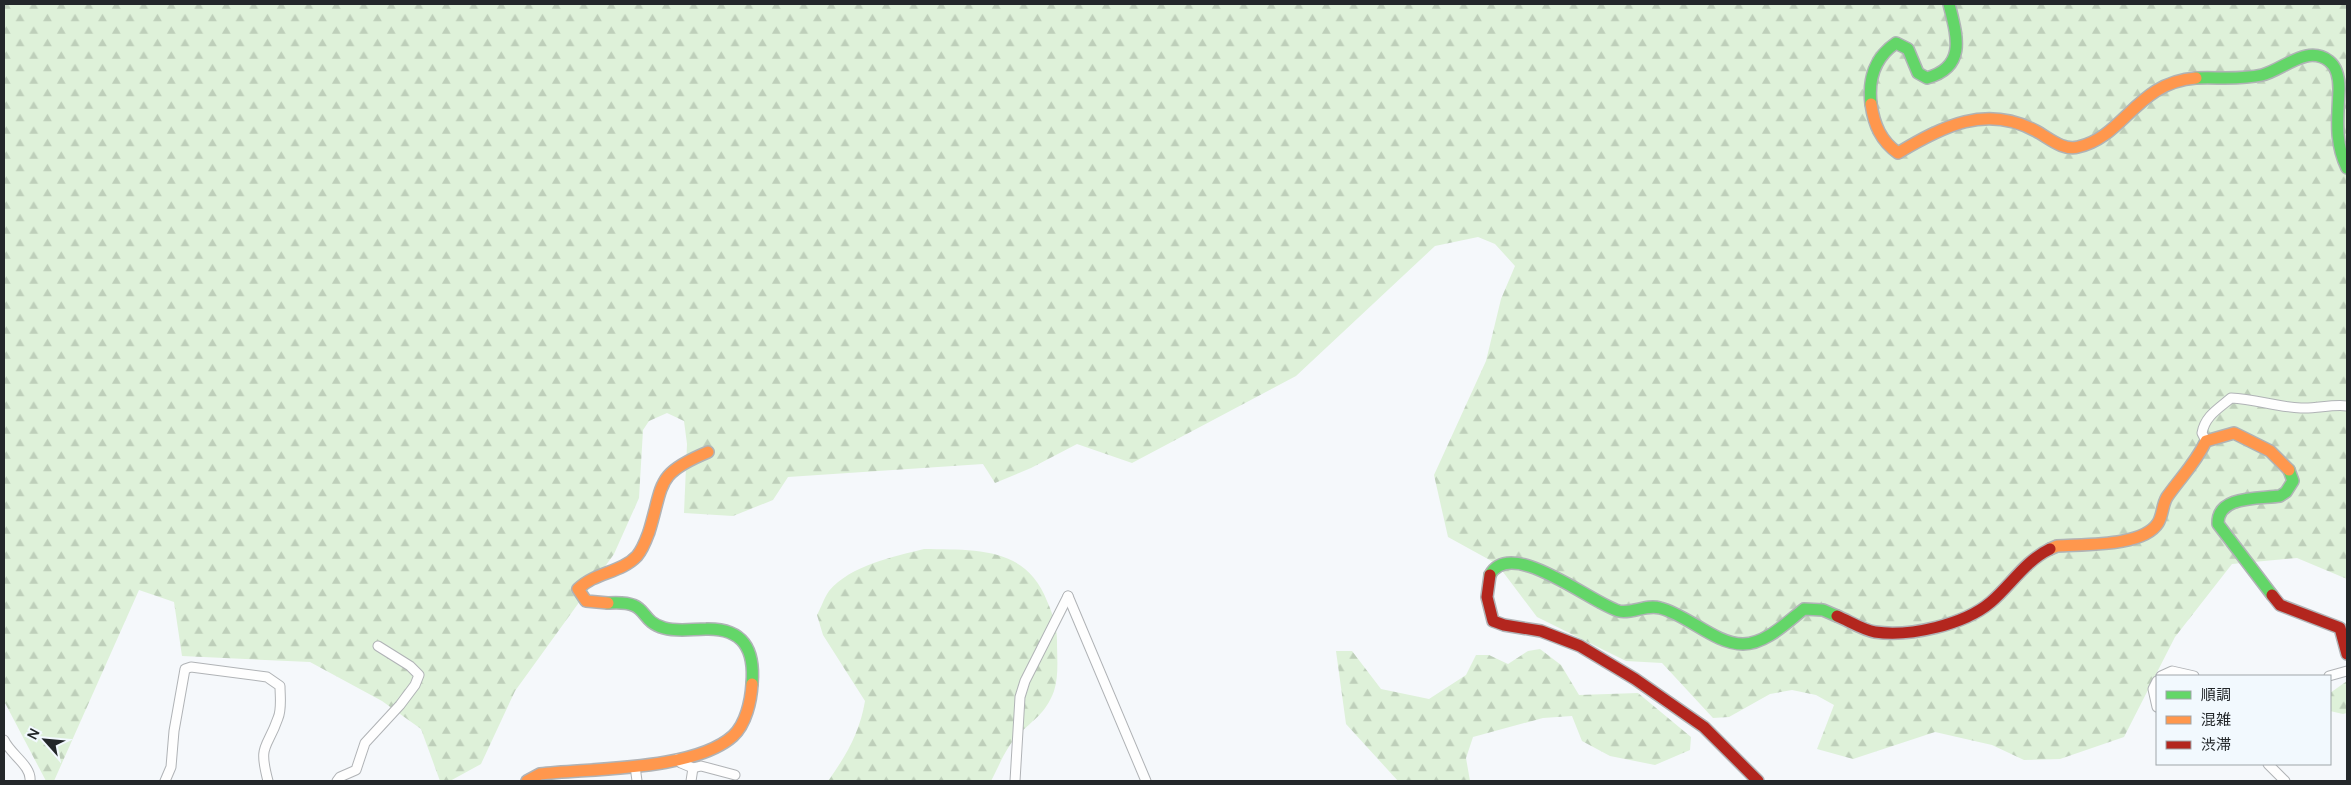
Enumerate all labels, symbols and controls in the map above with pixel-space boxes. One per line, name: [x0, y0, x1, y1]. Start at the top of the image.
legend: [2156, 675, 2331, 765]
text: 順調: [2201, 684, 2231, 705]
text: 混雑: [2201, 709, 2231, 730]
north arrow: [20, 715, 70, 765]
text: N: [22, 725, 44, 743]
text: 渋滞: [2201, 734, 2231, 755]

